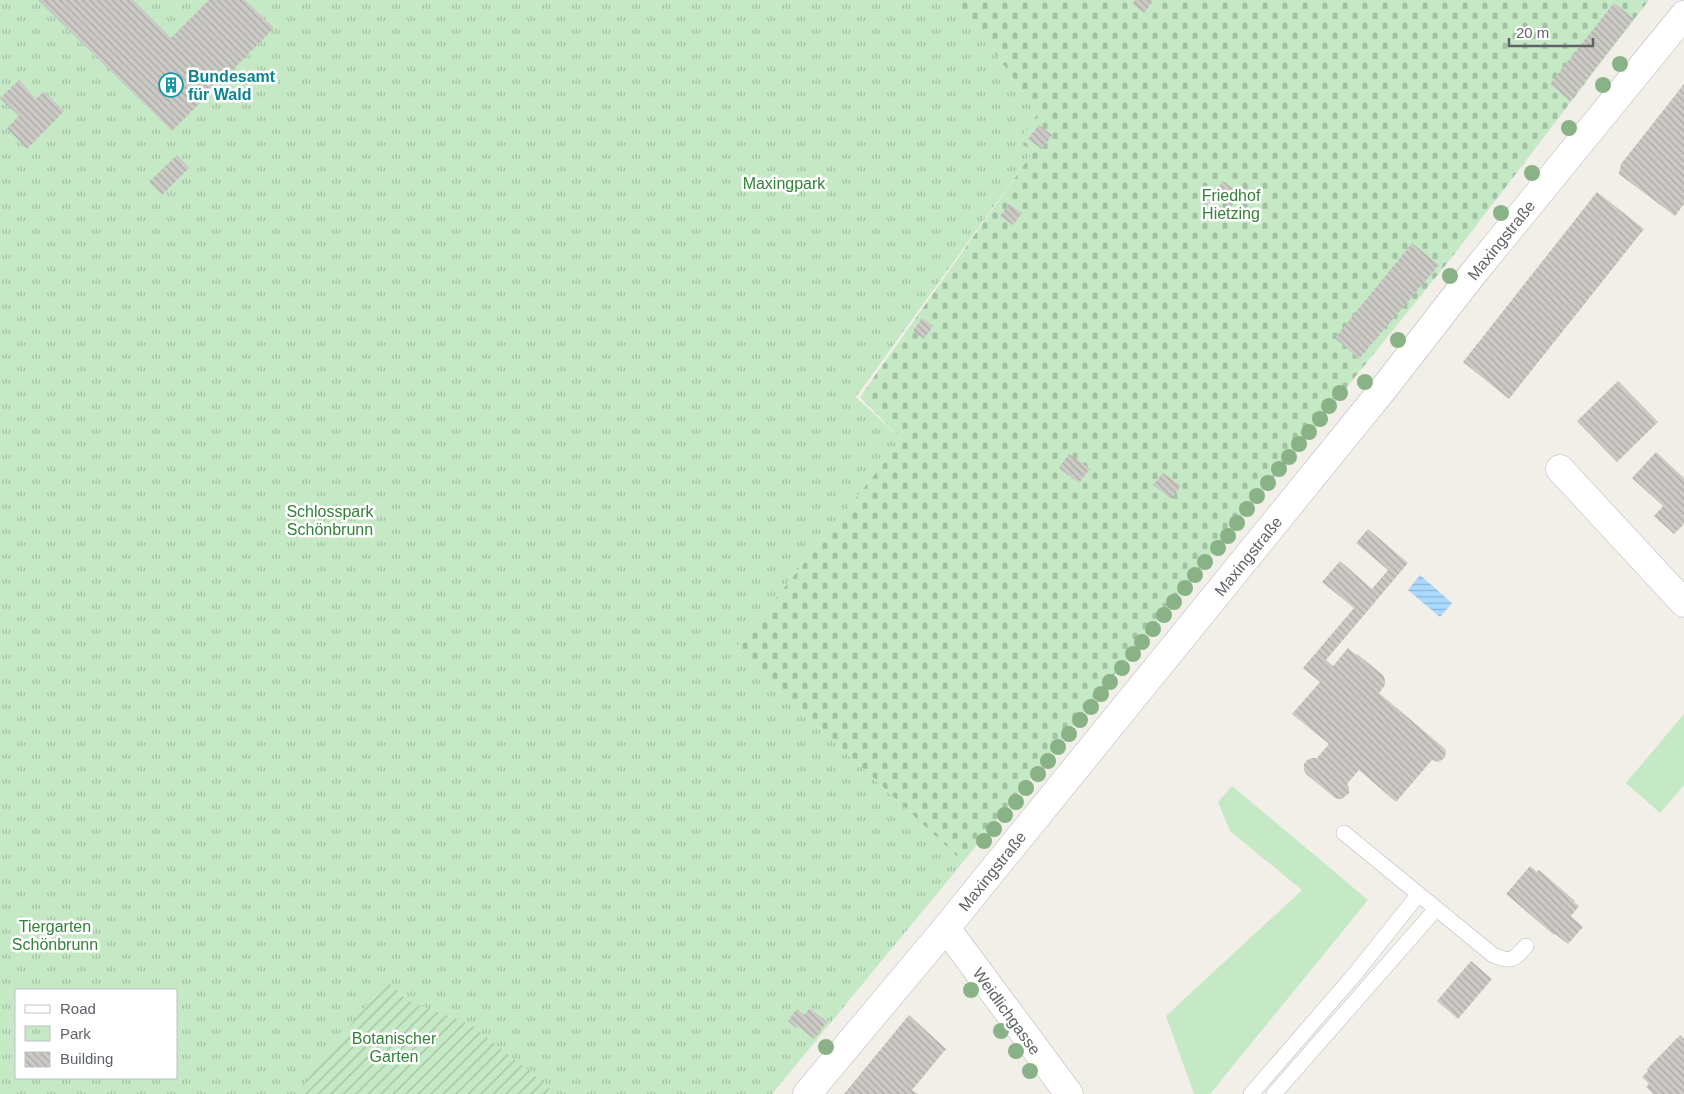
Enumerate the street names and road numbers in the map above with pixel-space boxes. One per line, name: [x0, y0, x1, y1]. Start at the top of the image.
street label: Maxingstraße: [1464, 197, 1539, 283]
street label: Maxingstraße: [1211, 513, 1286, 599]
street label: Maxingstraße: [955, 828, 1030, 914]
street label: Weidlichgasse: [969, 965, 1044, 1058]

